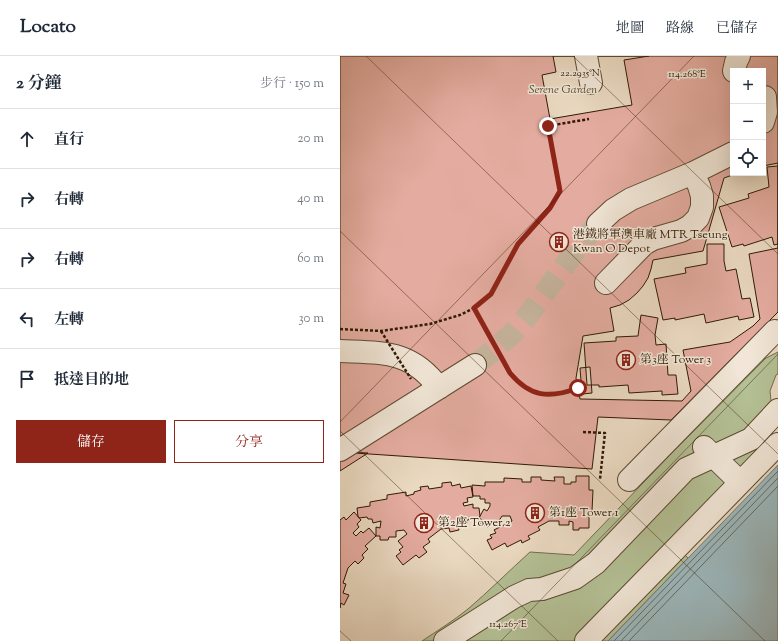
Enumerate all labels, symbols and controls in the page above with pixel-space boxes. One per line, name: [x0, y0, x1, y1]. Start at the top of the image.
text: Locato: [20, 14, 76, 41]
text: 地圖: [616, 19, 644, 39]
text: 路線: [666, 19, 694, 39]
text: 已儲存: [716, 19, 758, 39]
text: 22.2935°N: [560, 66, 600, 81]
text: 114.268°E: [668, 67, 706, 82]
map controls: [730, 68, 766, 176]
button: +: [730, 68, 766, 104]
text: 2 分鐘: [16, 72, 62, 96]
text: 步行 · 150 m: [260, 75, 324, 93]
park label: Serene Garden: [529, 81, 598, 99]
button: −: [730, 104, 766, 140]
route end: [539, 117, 557, 135]
icon: ahead: [16, 128, 38, 150]
text: 直行: [54, 130, 84, 151]
text: 20 m: [298, 130, 324, 148]
button: locate: [730, 140, 766, 176]
icon: right: [16, 188, 38, 210]
text: 右轉: [54, 190, 84, 211]
text: 40 m: [297, 190, 324, 208]
place label: 港鐵將軍澳車廠 MTR Tseung Kwan O Depot: [573, 226, 728, 258]
building icon: 港鐵將軍澳車廠 MTR Tseung Kwan O Depot: [548, 231, 570, 253]
icon: right: [16, 248, 38, 270]
text: 右轉: [54, 250, 84, 271]
text: 60 m: [297, 250, 324, 268]
icon: left: [16, 308, 38, 330]
text: 左轉: [54, 310, 84, 331]
text: 30 m: [298, 310, 324, 328]
building icon: 第3座 Tower 3: [615, 349, 637, 371]
place label: 第3座 Tower 3: [640, 351, 711, 369]
icon: arrive: [16, 368, 38, 390]
text: 抵達目的地: [54, 370, 129, 391]
route start: [569, 379, 587, 397]
button: 儲存: [16, 420, 166, 463]
button: 分享: [174, 420, 324, 463]
building icon: 第1座 Tower 1: [524, 502, 546, 524]
place label: 第1座 Tower 1: [549, 504, 619, 522]
building icon: 第2座 Tower 2: [413, 512, 435, 534]
place label: 第2座 Tower 2: [438, 514, 511, 532]
text: 114.267°E: [489, 617, 527, 632]

